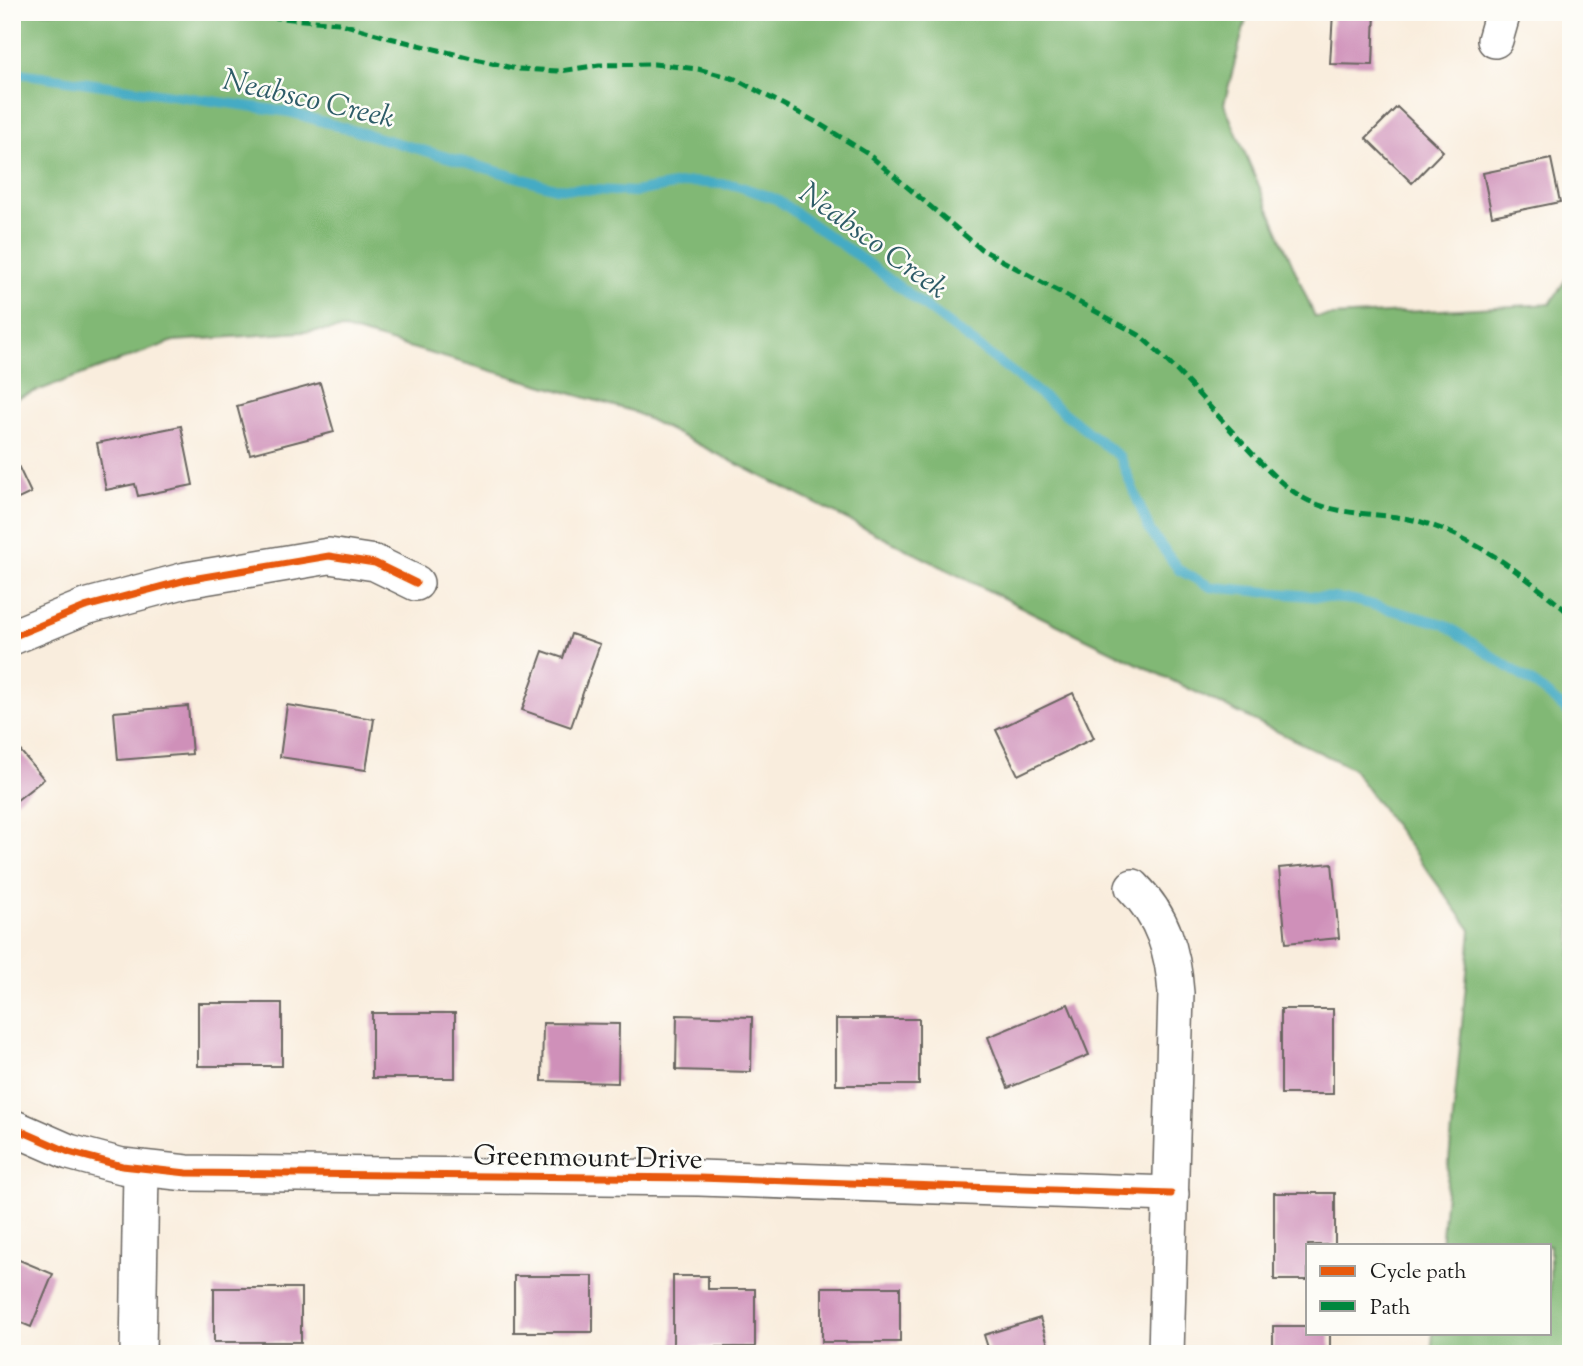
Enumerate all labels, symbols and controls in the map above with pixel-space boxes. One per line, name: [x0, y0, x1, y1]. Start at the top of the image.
water label: Neabsco Creek: [218, 60, 398, 141]
water label: Neabsco Creek: [789, 173, 956, 311]
street label: Greenmount Drive: [473, 1137, 703, 1181]
legend: [1306, 1244, 1552, 1334]
text: Cycle path: [1370, 1258, 1467, 1288]
text: Path: [1370, 1294, 1411, 1324]

